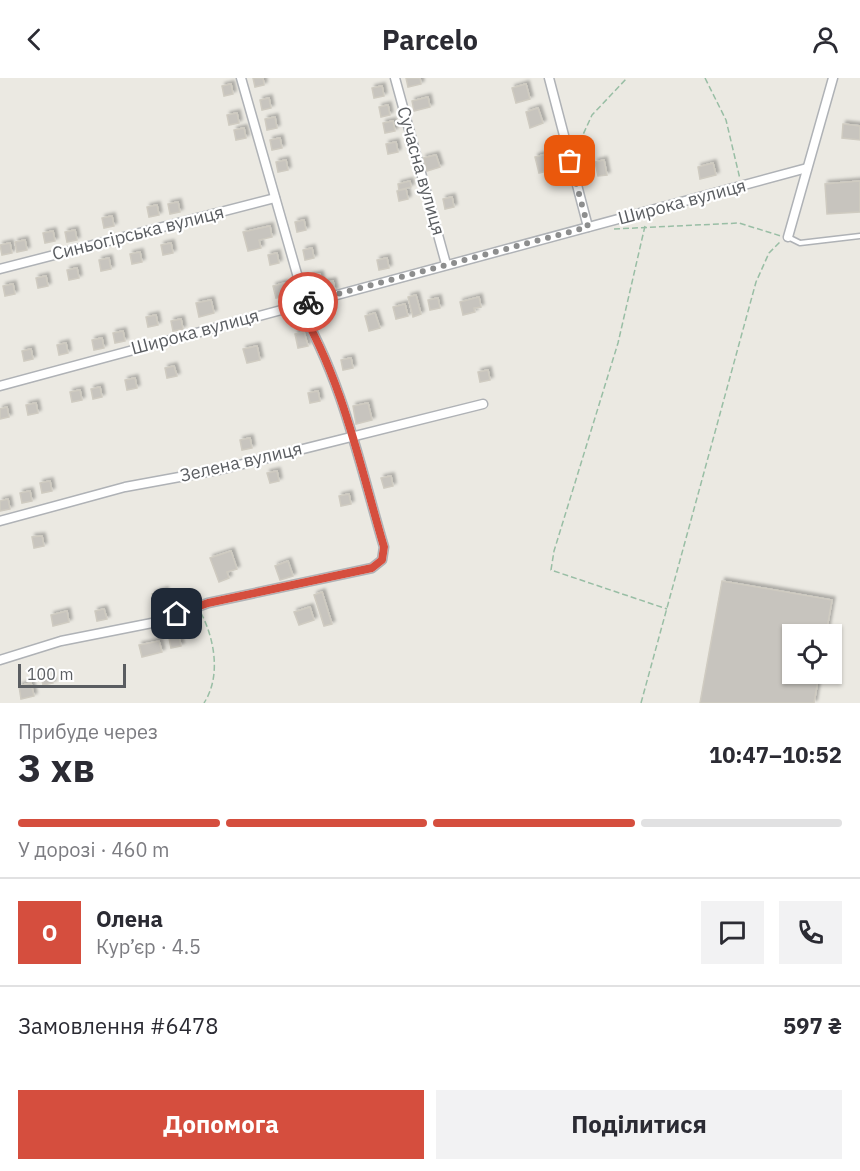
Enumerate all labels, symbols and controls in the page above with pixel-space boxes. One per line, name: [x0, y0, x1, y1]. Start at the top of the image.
text: Parcelo: [382, 22, 478, 57]
icon: back: [18, 23, 51, 56]
icon: person: [809, 23, 842, 56]
street label: Сучасна вулиця: [392, 104, 451, 238]
pin: [544, 135, 595, 186]
icon: bag: [553, 144, 586, 177]
street label: Широка вулиця: [615, 173, 748, 230]
street label: Синьогірська вулиця: [50, 200, 226, 265]
courier: [278, 272, 338, 332]
icon: bike: [292, 286, 325, 319]
street label: Широка вулиця: [128, 303, 261, 360]
street label: Зелена вулиця: [177, 436, 304, 487]
pin: [151, 588, 202, 639]
icon: home: [160, 597, 193, 630]
map controls: [782, 624, 842, 684]
button: locate: [782, 624, 842, 684]
scale bar: [18, 661, 126, 688]
text: 100 m: [27, 664, 74, 684]
text: Прибуде через: [18, 718, 158, 745]
text: 10:47–10:52: [709, 740, 842, 769]
text: 3 хв: [18, 742, 95, 793]
text: У дорозі · 460 m: [18, 836, 170, 863]
button: chat: [701, 901, 764, 964]
button: phone: [779, 901, 842, 964]
text: Олена: [96, 904, 163, 933]
text: О: [42, 918, 57, 947]
text: Кур’єр · 4.5: [96, 933, 201, 960]
text: Замовлення #6478: [18, 1011, 218, 1040]
text: 597 ₴: [783, 1011, 842, 1040]
button: Допомога: [18, 1090, 424, 1159]
button: Поділитися: [436, 1090, 842, 1159]

